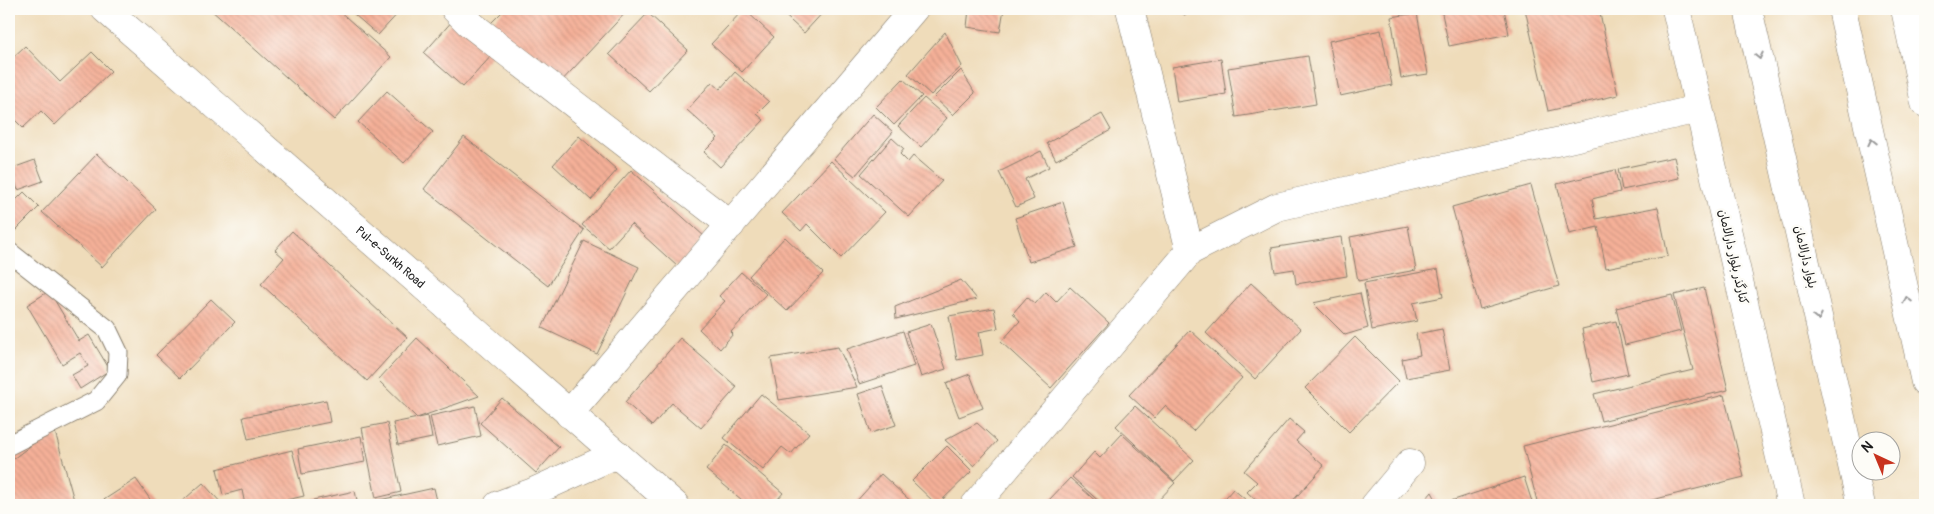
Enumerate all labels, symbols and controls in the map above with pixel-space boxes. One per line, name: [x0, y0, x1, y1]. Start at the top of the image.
one-way arrow: [1753, 52, 1764, 61]
one-way arrow: [1867, 137, 1877, 146]
street label: کنارگذر بلوار دارالامان: [1715, 208, 1751, 306]
street label: Pul-e-Surkh Road: [352, 223, 428, 291]
street label: بلوار دارالامان: [1791, 224, 1819, 290]
one-way arrow: [1902, 296, 1913, 305]
one-way arrow: [1812, 313, 1823, 322]
north arrow: [1852, 432, 1902, 482]
text: N: [1858, 438, 1877, 456]

